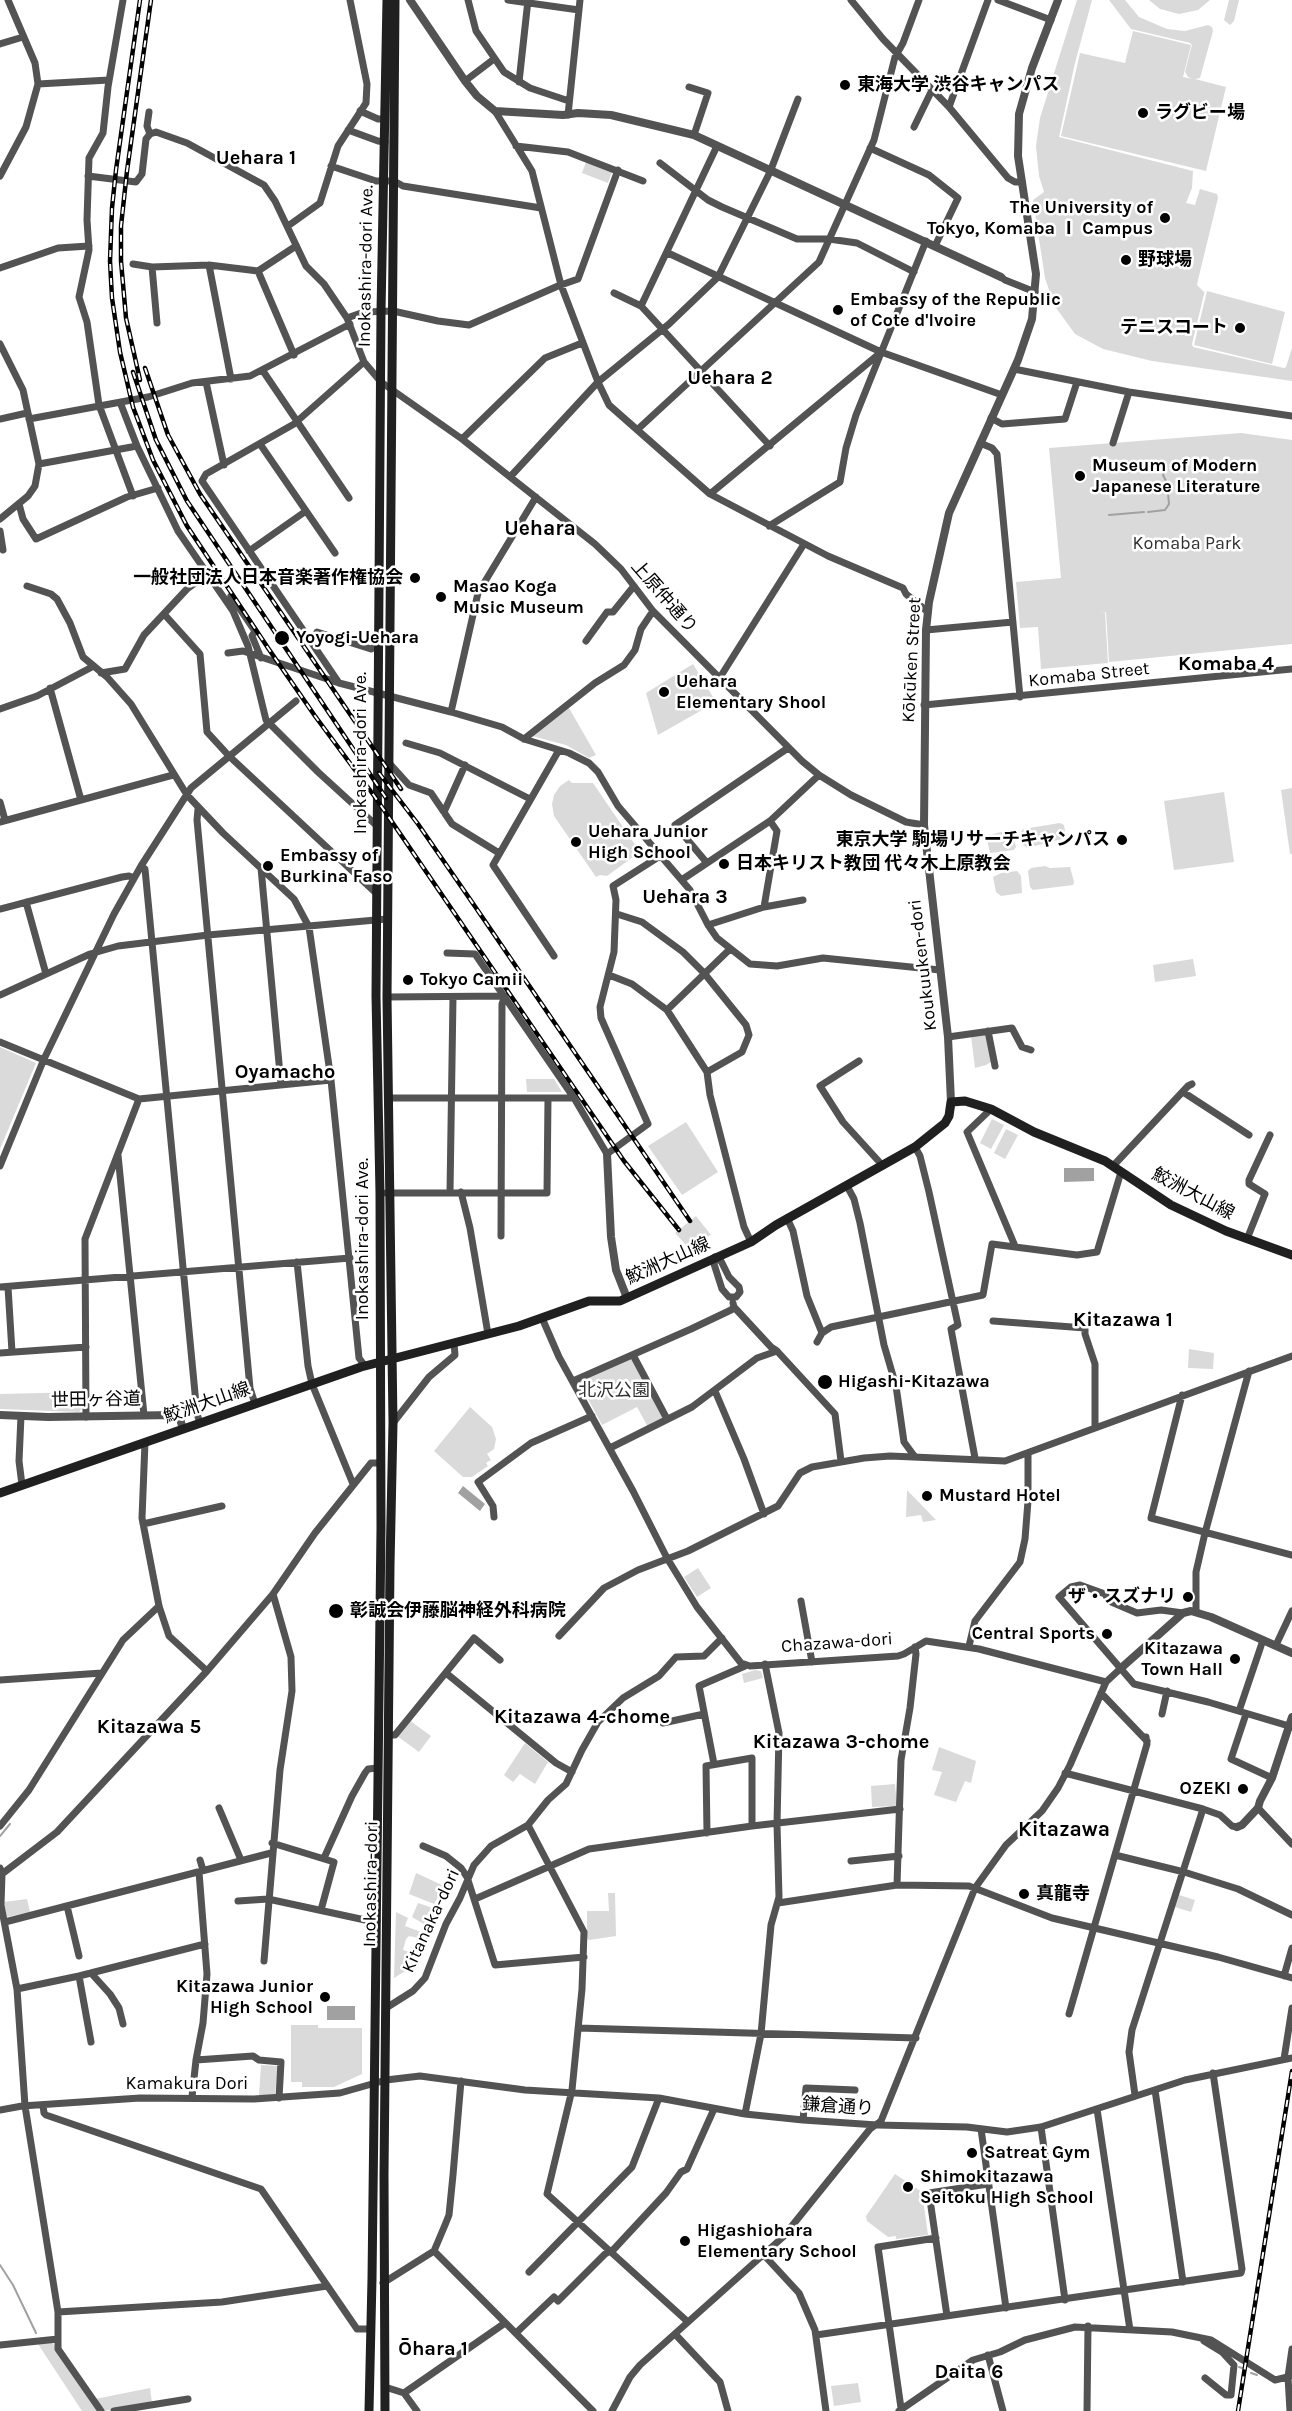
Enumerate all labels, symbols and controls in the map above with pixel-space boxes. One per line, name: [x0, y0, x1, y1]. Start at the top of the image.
place label: 東海大学 渋谷キャンパス: [857, 74, 1060, 96]
marker: 東海大学 渋谷キャンパス: [838, 78, 852, 92]
place label: ラグビー場: [1155, 102, 1245, 124]
marker: ラグビー場: [1136, 106, 1150, 120]
district label: Uehara 1: [216, 146, 296, 170]
street label: Inokashira-dori Ave.: [354, 185, 378, 347]
place label: The University of Tokyo, Komaba Ⅰ Campus: [927, 197, 1153, 240]
marker: The University of Tokyo, Komaba Ⅰ Campus: [1158, 211, 1172, 225]
place label: 野球場: [1138, 249, 1192, 271]
marker: 野球場: [1119, 253, 1133, 267]
place label: Embassy of the Republic of Cote d'Ivoire: [850, 289, 1061, 332]
marker: Embassy of the Republic of Cote d'Ivoire: [831, 303, 845, 317]
place label: テニスコート: [1120, 317, 1228, 339]
marker: テニスコート: [1233, 321, 1247, 335]
district label: Uehara 2: [687, 366, 773, 390]
place label: Museum of Modern Japanese Literature: [1092, 455, 1260, 498]
marker: Museum of Modern Japanese Literature: [1073, 469, 1087, 483]
district label: Uehara: [504, 516, 576, 542]
park label: Komaba Park: [1133, 533, 1241, 555]
street label: 上原仲通り: [626, 556, 702, 638]
place label: 一般社団法人日本音楽著作権協会: [133, 567, 403, 589]
marker: 一般社団法人日本音楽著作権協会: [408, 571, 422, 585]
place label: Masao Koga Music Museum: [453, 576, 584, 618]
marker: Masao Koga Music Museum: [434, 590, 448, 604]
street label: Kōkūken Street: [898, 597, 926, 723]
place label: Yoyogi-Uehara: [296, 627, 419, 649]
marker: Yoyogi-Uehara: [273, 629, 291, 647]
district label: Komaba 4: [1178, 652, 1274, 676]
street label: Komaba Street: [1027, 658, 1151, 692]
place label: Uehara Elementary Shool: [676, 671, 826, 714]
street label: Inokashira-dori Ave.: [350, 672, 372, 834]
marker: Uehara Elementary Shool: [657, 685, 671, 699]
place label: Uehara Junior High School: [588, 821, 707, 864]
place label: 東京大学 駒場リサーチキャンパス: [835, 829, 1110, 851]
marker: 東京大学 駒場リサーチキャンパス: [1115, 833, 1129, 847]
marker: Uehara Junior High School: [569, 835, 583, 849]
place label: Embassy of Burkina Faso: [280, 845, 392, 888]
place label: 日本キリスト教団 代々木上原教会: [736, 853, 1011, 875]
marker: 日本キリスト教団 代々木上原教会: [717, 857, 731, 871]
marker: Embassy of Burkina Faso: [261, 859, 275, 873]
district label: Uehara 3: [642, 885, 728, 909]
street label: Koukuuken-dori: [904, 898, 942, 1032]
place label: Tokyo Camii: [420, 969, 523, 991]
marker: Tokyo Camii: [401, 973, 415, 987]
district label: Oyamacho: [235, 1060, 335, 1084]
street label: Inokashira-dori Ave.: [352, 1158, 374, 1320]
street label: 鮫洲大山線: [1148, 1163, 1238, 1225]
street label: 鮫洲大山線: [622, 1233, 714, 1289]
district label: Kitazawa 1: [1073, 1308, 1173, 1332]
place label: Higashi-Kitazawa: [838, 1371, 990, 1393]
marker: Higashi-Kitazawa: [816, 1373, 834, 1391]
street label: 鮫洲大山線: [161, 1378, 253, 1428]
park label: 北沢公園: [578, 1380, 650, 1402]
street label: 世田ヶ谷道: [51, 1388, 141, 1412]
place label: Mustard Hotel: [939, 1485, 1061, 1507]
marker: Mustard Hotel: [920, 1489, 934, 1503]
place label: ザ・スズナリ: [1068, 1586, 1176, 1608]
marker: ザ・スズナリ: [1181, 1590, 1195, 1604]
place label: 彰誠会伊藤脳神経外科病院: [350, 1600, 566, 1622]
marker: 彰誠会伊藤脳神経外科病院: [327, 1602, 345, 1620]
place label: Central Sports: [972, 1623, 1095, 1645]
marker: Central Sports: [1100, 1627, 1114, 1641]
street label: Chazawa-dori: [780, 1628, 894, 1658]
place label: Kitazawa Town Hall: [1141, 1638, 1223, 1680]
marker: Kitazawa Town Hall: [1228, 1652, 1242, 1666]
district label: Kitazawa 4-chome: [494, 1705, 670, 1729]
district label: Kitazawa 5: [97, 1715, 201, 1739]
district label: Kitazawa 3-chome: [753, 1730, 929, 1754]
place label: OZEKI: [1180, 1778, 1231, 1800]
marker: OZEKI: [1236, 1782, 1250, 1796]
district label: Kitazawa: [1018, 1817, 1110, 1843]
street label: Inokashira-dori: [359, 1821, 383, 1947]
street label: Kitanaka-dori: [397, 1865, 465, 1977]
place label: 真龍寺: [1036, 1883, 1090, 1905]
marker: 真龍寺: [1017, 1887, 1031, 1901]
place label: Kitazawa Junior High School: [176, 1976, 313, 2018]
marker: Kitazawa Junior High School: [318, 1990, 332, 2004]
street label: Kamakura Dori: [126, 2073, 248, 2095]
street label: 鎌倉通り: [801, 2094, 875, 2120]
place label: Satreat Gym: [984, 2142, 1090, 2164]
marker: Satreat Gym: [965, 2146, 979, 2160]
place label: Shimokitazawa Seitoku High School: [920, 2166, 1094, 2208]
marker: Shimokitazawa Seitoku High School: [901, 2180, 915, 2194]
place label: Higashiohara Elementary School: [697, 2220, 857, 2262]
marker: Higashiohara Elementary School: [678, 2234, 692, 2248]
district label: Ōhara 1: [398, 2337, 468, 2361]
district label: Daita 6: [935, 2360, 1003, 2384]

